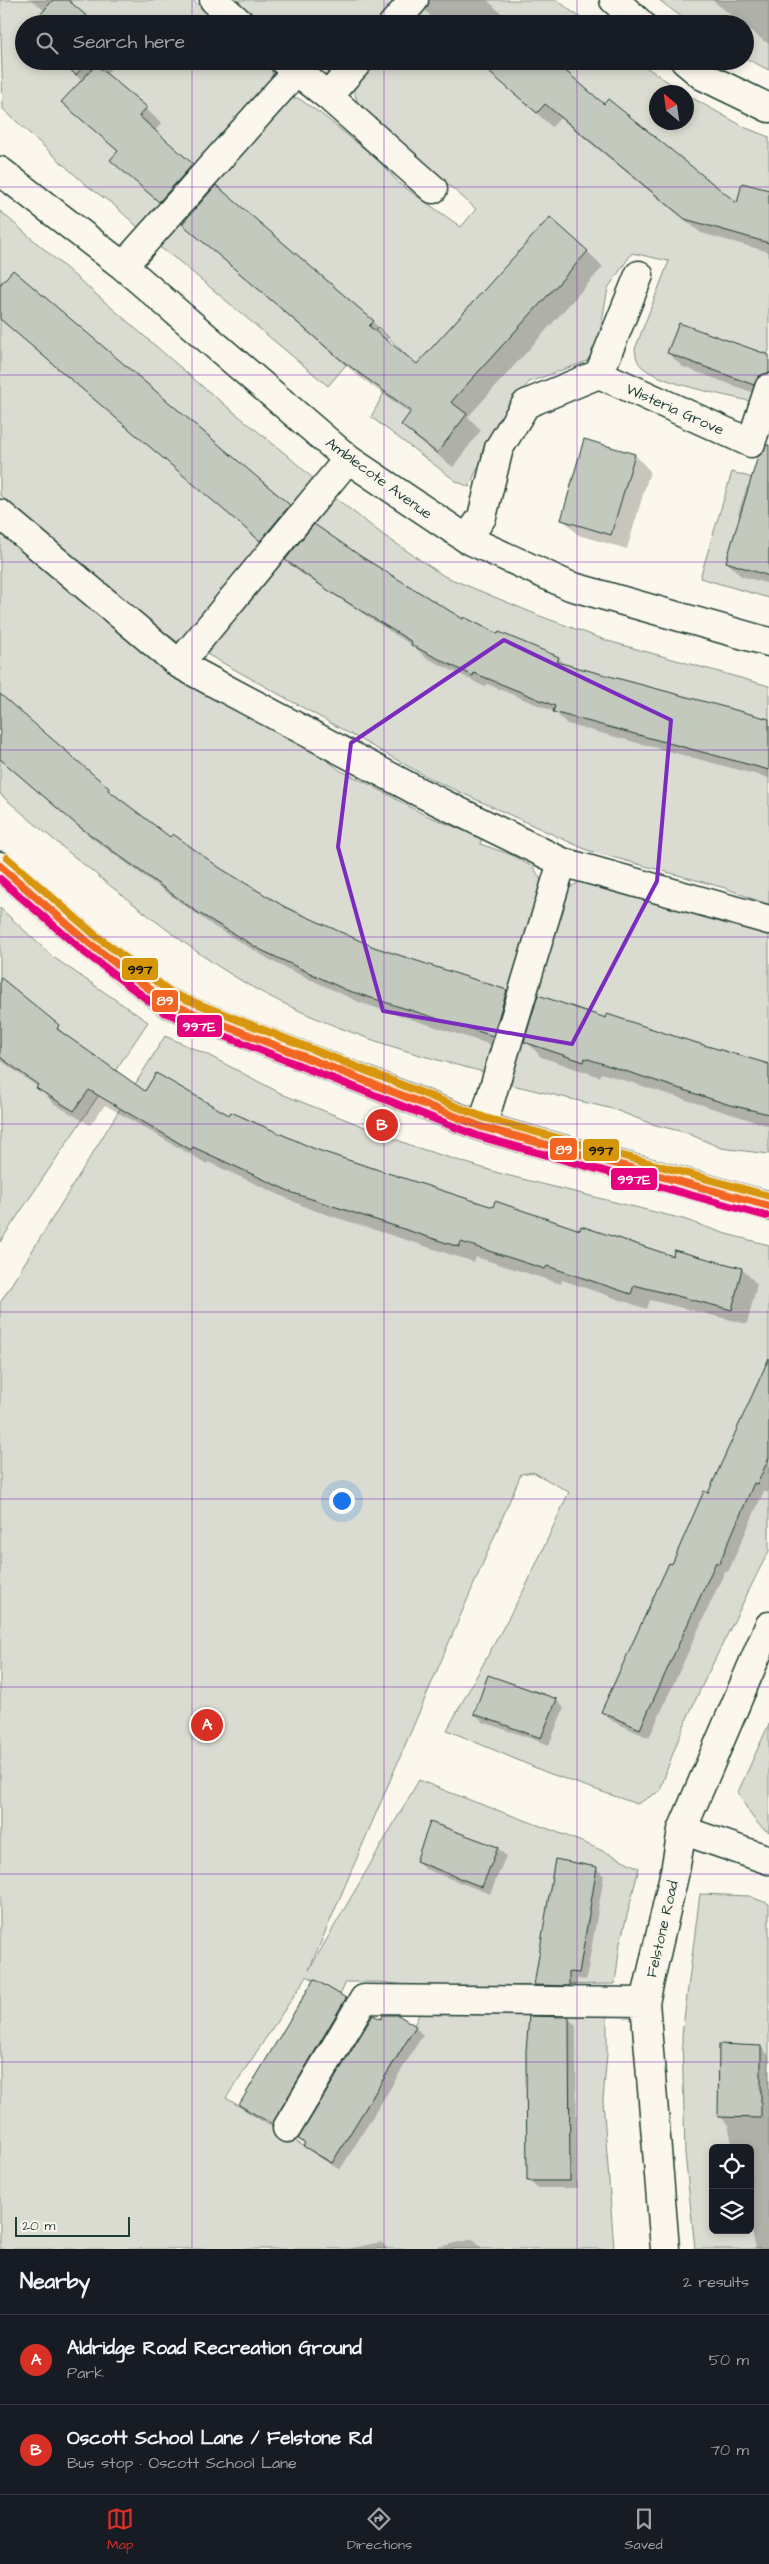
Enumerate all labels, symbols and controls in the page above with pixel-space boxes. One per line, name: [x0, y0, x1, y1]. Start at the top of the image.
search box: [15, 15, 754, 70]
icon: search: [33, 29, 61, 57]
text: Search here: [73, 29, 185, 56]
north arrow: [649, 85, 694, 130]
street label: Wisteria Grove: [622, 378, 727, 440]
street label: Amblecote Avenue: [321, 433, 436, 524]
line badge: 997: [121, 957, 159, 981]
text: 997: [128, 960, 153, 980]
line badge: 89: [151, 989, 179, 1013]
text: 89: [156, 991, 174, 1011]
line badge: 997E: [176, 1014, 223, 1038]
text: 997E: [183, 1017, 216, 1037]
pin: B: [366, 1106, 398, 1144]
line badge: 89: [549, 1137, 578, 1161]
line badge: 997: [582, 1138, 620, 1162]
text: 89: [555, 1140, 573, 1160]
text: 997: [589, 1141, 614, 1161]
line badge: 997E: [610, 1167, 658, 1191]
text: 997E: [618, 1170, 651, 1190]
your location: [329, 1488, 355, 1514]
pin: A: [191, 1706, 223, 1744]
street label: Felstone Road: [641, 1878, 684, 1980]
map controls: [709, 2144, 754, 2234]
button: locate: [709, 2144, 754, 2189]
button: layers: [709, 2189, 754, 2234]
scale bar: [15, 2214, 130, 2237]
text: 20 m: [22, 2216, 55, 2236]
text: Nearby: [20, 2267, 90, 2296]
text: 2 results: [683, 2271, 749, 2293]
text: Aldridge Road Recreation Ground: [67, 2335, 362, 2362]
text: A: [31, 2349, 41, 2371]
text: 50 m: [709, 2349, 749, 2371]
text: Park: [67, 2362, 104, 2384]
text: Oscott School Lane / Felstone Rd: [67, 2425, 372, 2452]
text: B: [30, 2439, 42, 2461]
text: 70 m: [710, 2439, 749, 2461]
text: Bus stop · Oscott School Lane: [67, 2452, 297, 2474]
tab: Map: [106, 2505, 134, 2555]
tab: Directions: [347, 2505, 412, 2555]
tab: Saved: [625, 2505, 663, 2555]

